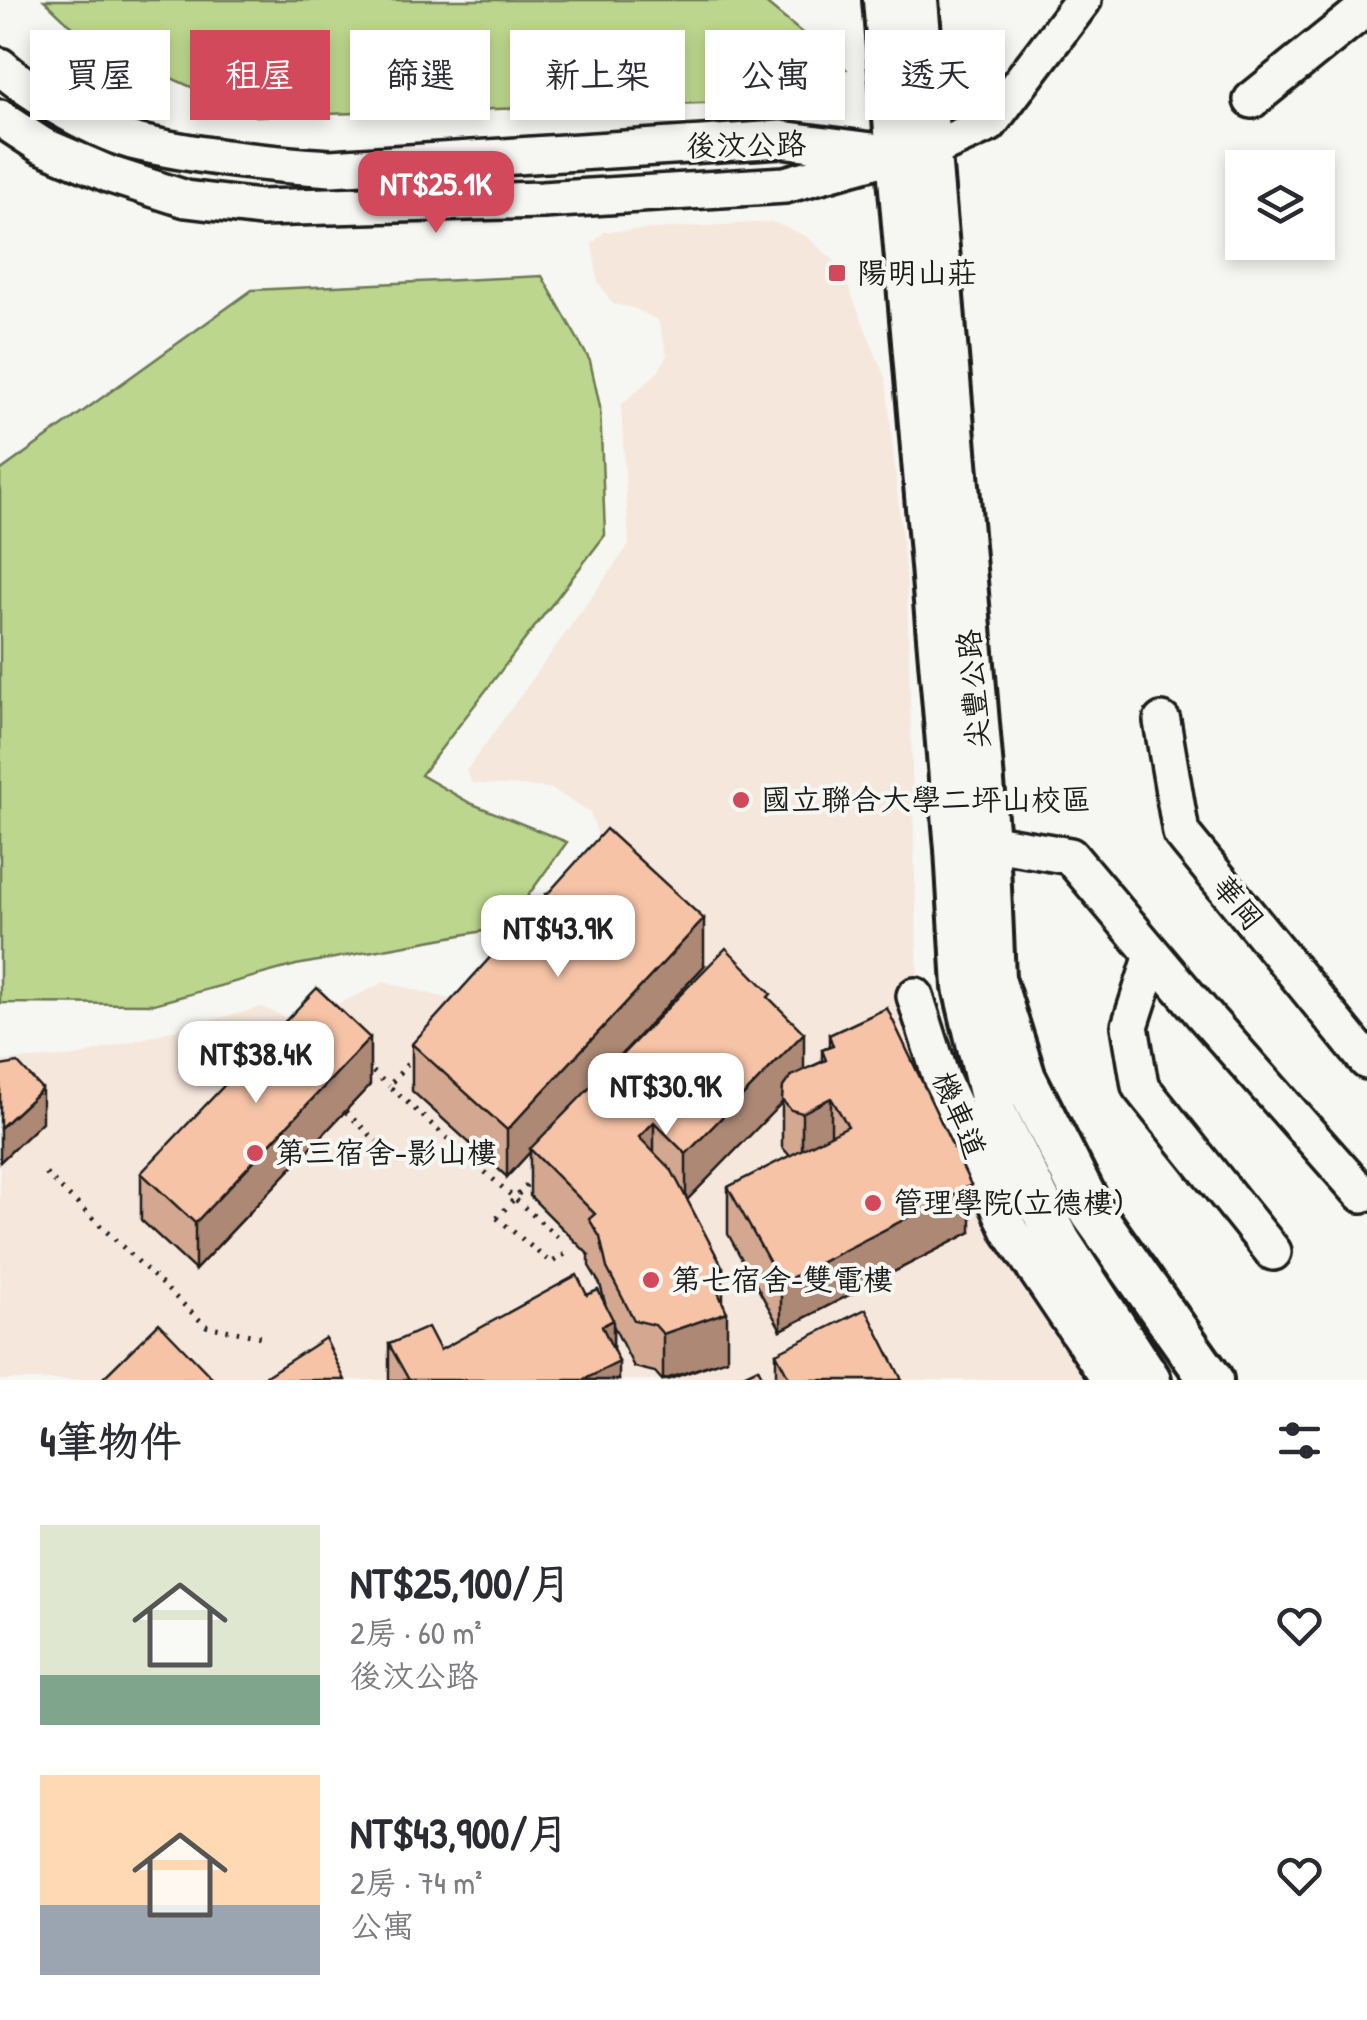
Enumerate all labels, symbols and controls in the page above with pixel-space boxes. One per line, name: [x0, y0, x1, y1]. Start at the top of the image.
chip: 買屋: [30, 30, 170, 120]
chip: 租屋: [190, 30, 330, 120]
chip: 篩選: [350, 30, 490, 120]
chip: 新上架: [510, 30, 685, 120]
chip: 公寓: [705, 30, 845, 120]
chip: 透天: [865, 30, 1005, 120]
street label: 後汶公路: [686, 123, 806, 165]
map controls: [1225, 150, 1335, 260]
button: layers: [1225, 150, 1335, 260]
pin: NT$25.1K: [333, 151, 539, 236]
text: NT$25.1K: [380, 162, 492, 205]
place label: 陽明山莊: [857, 252, 977, 292]
marker: 陽明山莊: [826, 262, 848, 284]
street label: 尖豐公路: [948, 628, 998, 751]
place label: 國立聯合大學二坪山校區: [761, 779, 1091, 819]
marker: 國立聯合大學二坪山校區: [730, 789, 752, 811]
street label: 華岡: [1204, 866, 1273, 938]
pin: NT$43.9K: [455, 895, 661, 980]
text: NT$43.9K: [503, 906, 613, 949]
pin: NT$38.4K: [153, 1021, 359, 1106]
text: NT$38.4K: [200, 1032, 312, 1075]
pin: NT$30.9K: [563, 1053, 769, 1138]
text: NT$30.9K: [610, 1064, 722, 1107]
street label: 機車道: [924, 1065, 996, 1164]
place label: 第三宿舍-影山樓: [275, 1132, 497, 1172]
marker: 第三宿舍-影山樓: [244, 1142, 266, 1164]
place label: 管理學院(立德樓): [893, 1182, 1124, 1222]
marker: 管理學院(立德樓): [862, 1192, 884, 1214]
place label: 第七宿舍-雙電樓: [671, 1259, 893, 1299]
marker: 第七宿舍-雙電樓: [640, 1269, 662, 1291]
text: 4筆物件: [40, 1412, 182, 1469]
icon: filters: [1272, 1413, 1327, 1468]
text: NT$25,100/月: [350, 1554, 572, 1611]
icon: home: [120, 1565, 240, 1685]
icon: heart: [1272, 1598, 1327, 1653]
text: 2房 · 60 m²: [350, 1611, 482, 1654]
text: 後汶公路: [350, 1654, 478, 1697]
text: NT$43,900/月: [350, 1804, 569, 1861]
icon: home: [120, 1815, 240, 1935]
icon: heart: [1272, 1848, 1327, 1903]
text: 2房 · 74 m²: [350, 1861, 482, 1904]
text: 公寓: [350, 1904, 414, 1947]

